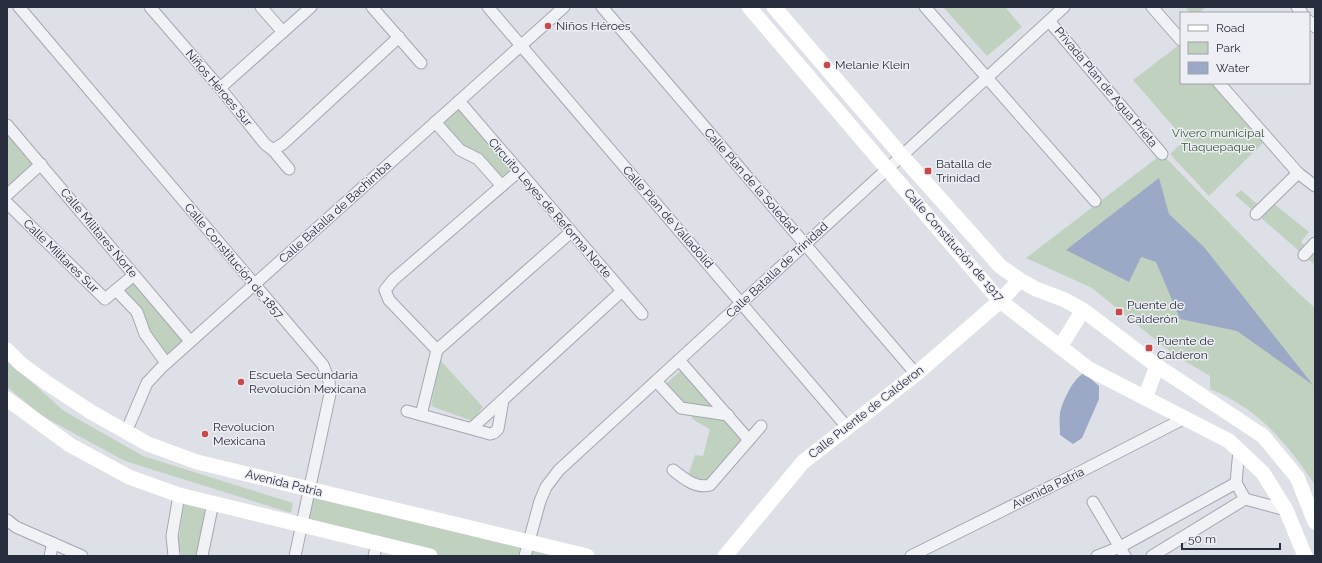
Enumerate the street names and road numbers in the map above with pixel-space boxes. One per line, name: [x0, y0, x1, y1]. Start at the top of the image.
street label: Privada Plan de Agua Prieta: [1052, 24, 1160, 150]
street label: Niños Héroes Sur: [183, 47, 256, 130]
street label: Calle Plan de la Soledad: [701, 125, 801, 237]
street label: Circuito Leyes de Reforma Norte: [485, 135, 615, 281]
street label: Calle Batalla de Bachimba: [276, 158, 394, 266]
street label: Calle Plan de Valladolid: [620, 163, 716, 271]
street label: Calle Militares Norte: [58, 185, 140, 281]
street label: Calle Constitución de 1917: [901, 186, 1007, 305]
street label: Calle Constitución de 1857: [182, 200, 287, 322]
street label: Calle Militares Sur: [20, 216, 102, 296]
street label: Calle Batalla de Trinidad: [723, 219, 831, 321]
street label: Calle Puente de Calderon: [806, 363, 926, 461]
street label: Avenida Patria: [1009, 464, 1087, 512]
street label: Avenida Patria: [244, 467, 324, 499]

